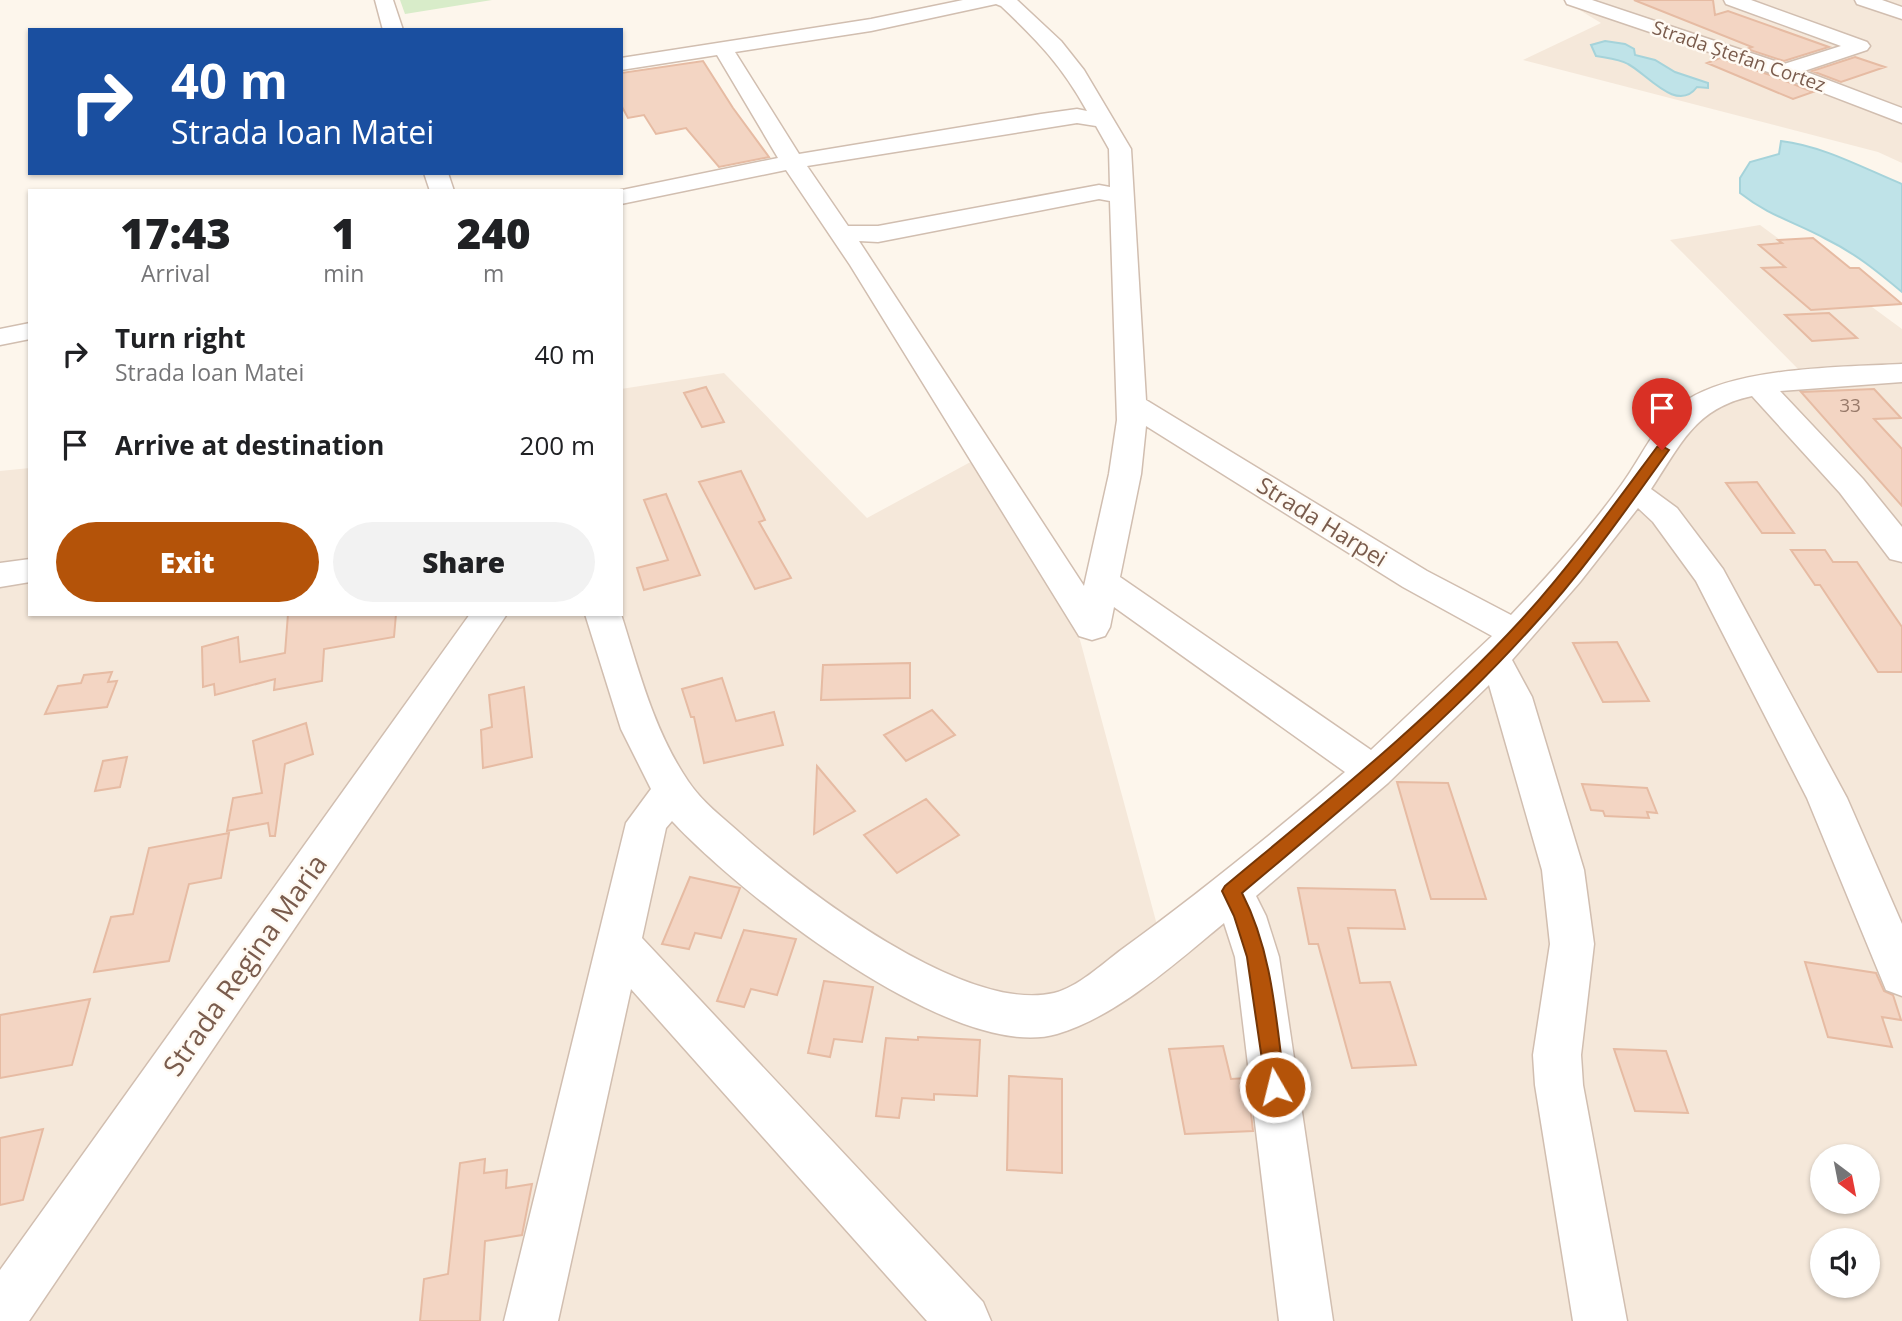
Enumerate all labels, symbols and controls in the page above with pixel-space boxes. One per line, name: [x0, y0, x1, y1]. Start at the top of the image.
street label: Strada Ștefan Cortez: [1649, 14, 1829, 98]
text: 40 m: [171, 47, 288, 113]
icon: right: [56, 56, 147, 147]
text: Strada Ioan Matei: [171, 110, 434, 153]
text: 17:43: [120, 204, 231, 261]
text: 1: [332, 204, 356, 261]
text: 240: [457, 204, 531, 261]
text: Arrival: [141, 257, 210, 289]
text: min: [323, 257, 364, 289]
text: m: [483, 257, 504, 289]
text: Turn right: [115, 320, 246, 356]
icon: right: [56, 335, 94, 373]
text: 40 m: [534, 336, 595, 372]
text: Strada Ioan Matei: [115, 356, 304, 388]
pin: [1632, 378, 1692, 450]
icon: arrive: [1643, 389, 1681, 427]
house number: 33: [1839, 392, 1861, 418]
icon: arrive: [56, 426, 94, 464]
text: Arrive at destination: [115, 427, 384, 463]
text: 200 m: [520, 427, 595, 463]
street label: Strada Harpei: [1251, 468, 1394, 574]
button: Exit: [56, 522, 319, 602]
button: Share: [333, 522, 595, 602]
street label: Strada Regina Maria: [153, 846, 335, 1083]
position arrow: [1238, 1050, 1312, 1124]
north arrow: [1810, 1144, 1880, 1214]
map controls: [1810, 1144, 1880, 1298]
button: sound: [1810, 1228, 1880, 1298]

